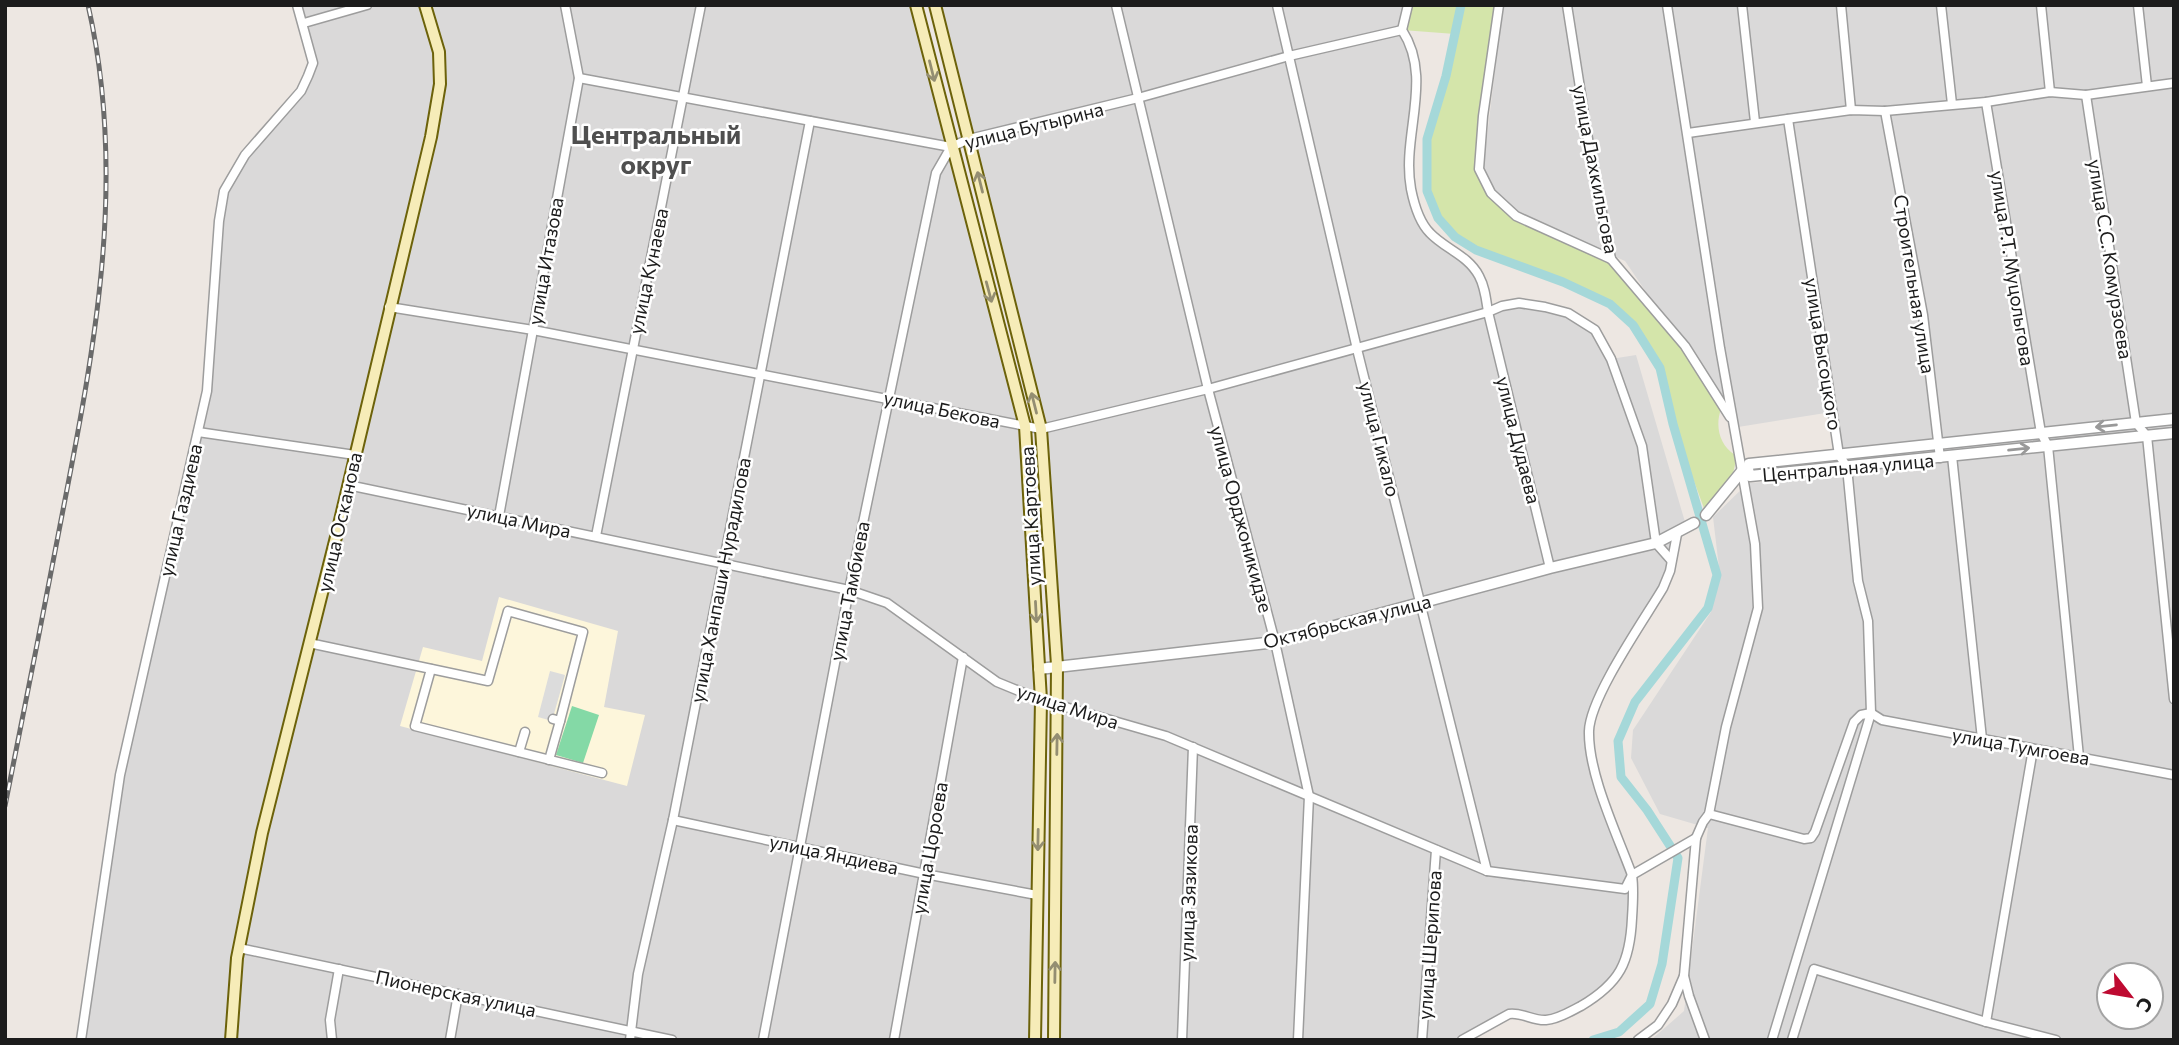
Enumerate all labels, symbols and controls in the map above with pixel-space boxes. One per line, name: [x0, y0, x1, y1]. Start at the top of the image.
one-way arrow: [926, 60, 939, 82]
street label: улица Дахкильгова: [1568, 83, 1624, 255]
street label: улица Бутырина: [962, 97, 1106, 153]
district label: Центральный округ: [571, 118, 741, 179]
street label: улица С.С. Комурзоева: [2084, 157, 2138, 361]
street label: улица Р.Т. Муцольгова: [1986, 169, 2040, 367]
one-way arrow: [973, 171, 986, 194]
street label: Строительная улица: [1889, 193, 1941, 375]
street label: улица Итазова: [522, 195, 568, 327]
street label: улица Кунаева: [623, 206, 673, 336]
street label: улица Высоцкого: [1801, 276, 1847, 432]
one-way arrow: [983, 280, 996, 302]
street label: улица Дудаева: [1492, 374, 1546, 506]
street label: улица Гикало: [1355, 379, 1405, 499]
street label: улица Бекова: [882, 385, 1002, 433]
one-way arrow: [1027, 392, 1040, 414]
one-way arrow: [2095, 420, 2118, 433]
street label: улица Орджоникидзе: [1206, 423, 1278, 615]
street label: улица Газдиева: [154, 441, 206, 579]
one-way arrow: [2008, 443, 2030, 456]
street label: улица Картоева: [1015, 446, 1045, 586]
street label: Центральная улица: [1761, 448, 1935, 486]
street label: улица Осканова: [312, 450, 366, 594]
street label: улица Ханпаши Нурадилова: [685, 455, 755, 705]
street label: улица Мира: [465, 498, 573, 542]
street label: улица Тамбиева: [824, 519, 874, 663]
street label: Октябрьская улица: [1261, 589, 1433, 653]
one-way arrow: [1030, 600, 1043, 623]
street label: улица Мира: [1014, 679, 1122, 733]
street label: улица Тумгоева: [1950, 723, 2092, 769]
one-way arrow: [1050, 733, 1064, 756]
street label: улица Цороева: [906, 780, 952, 916]
street label: улица Зязикова: [1174, 824, 1202, 962]
one-way arrow: [1032, 828, 1045, 851]
street label: улица Яндиева: [767, 829, 901, 879]
street label: улица Шерипова: [1412, 870, 1446, 1020]
one-way arrow: [1048, 960, 1062, 983]
north arrow: [2095, 961, 2165, 1031]
street label: Пионерская улица: [374, 965, 538, 1021]
text: С: [2132, 994, 2158, 1017]

